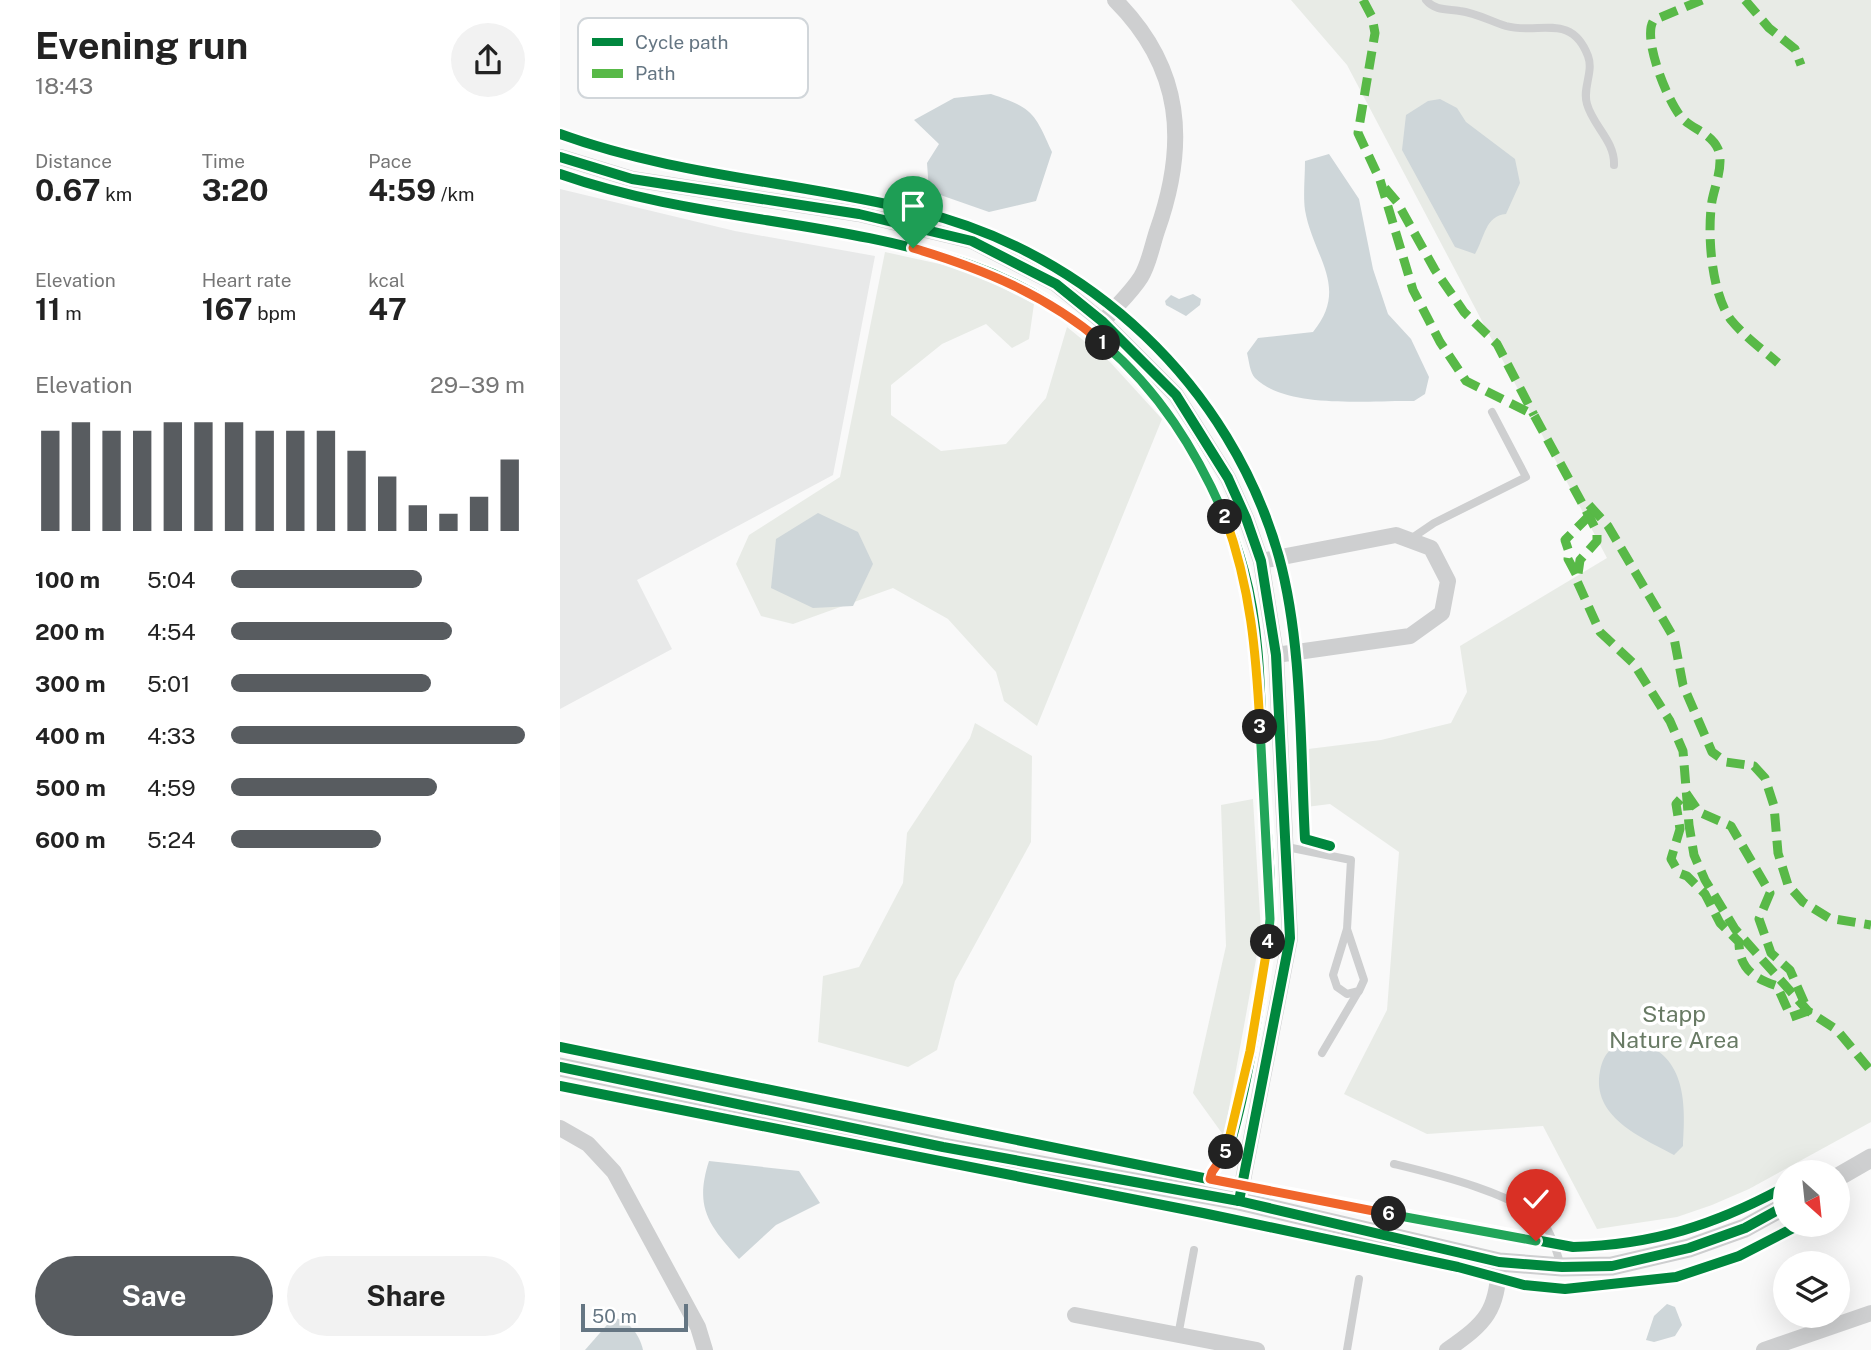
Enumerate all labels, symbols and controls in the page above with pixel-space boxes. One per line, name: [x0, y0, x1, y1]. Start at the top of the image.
legend: [578, 18, 808, 98]
text: Evening run: [35, 23, 248, 68]
button: share: [451, 23, 525, 97]
text: Cycle path: [635, 31, 728, 53]
text: Path: [635, 62, 675, 84]
text: 18:43: [35, 72, 93, 99]
text: Distance: [35, 150, 112, 172]
text: Time: [202, 150, 245, 172]
text: Pace: [368, 150, 412, 172]
text: 0.67: [35, 172, 101, 208]
text: 3:20: [202, 172, 269, 208]
text: 4:59: [368, 172, 436, 208]
pin: [883, 176, 943, 248]
text: km: [101, 183, 132, 205]
text: /km: [436, 183, 475, 205]
icon: arrive: [894, 187, 932, 225]
text: Elevation: [35, 269, 116, 291]
text: Heart rate: [202, 269, 291, 291]
text: kcal: [368, 269, 405, 291]
text: 11: [35, 291, 61, 327]
text: 167: [202, 291, 253, 327]
text: 47: [368, 291, 407, 327]
text: m: [61, 302, 82, 324]
text: bpm: [253, 302, 296, 324]
pin: 1: [1086, 326, 1120, 360]
text: 1: [1098, 331, 1107, 353]
text: Elevation: [35, 371, 133, 398]
text: 29–39 m: [430, 371, 525, 398]
pin: 2: [1208, 500, 1242, 534]
text: 2: [1218, 505, 1231, 527]
text: 100 m: [35, 566, 100, 593]
text: 5:04: [147, 566, 195, 593]
text: 200 m: [35, 618, 105, 645]
text: 4:54: [147, 618, 196, 645]
text: 300 m: [35, 670, 106, 697]
text: 5:01: [147, 670, 190, 697]
pin: 3: [1242, 710, 1278, 744]
text: 3: [1253, 715, 1266, 737]
text: 400 m: [35, 722, 105, 749]
text: 4:33: [147, 722, 195, 749]
text: 500 m: [35, 774, 106, 801]
text: 4:59: [147, 774, 196, 801]
text: 600 m: [35, 826, 105, 853]
text: 5:24: [147, 826, 196, 853]
pin: 4: [1250, 925, 1286, 960]
text: 4: [1261, 930, 1274, 952]
park label: Stapp Nature Area: [1609, 1000, 1739, 1053]
pin: 5: [1208, 1134, 1244, 1170]
text: 5: [1219, 1140, 1232, 1162]
north arrow: [1773, 1160, 1850, 1237]
map controls: [1773, 1160, 1850, 1328]
pin: [1506, 1169, 1566, 1241]
icon: check: [1517, 1180, 1555, 1218]
pin: 6: [1372, 1196, 1406, 1232]
text: 6: [1382, 1202, 1395, 1224]
button: layers: [1773, 1251, 1850, 1328]
button: Save: [35, 1256, 273, 1336]
button: Share: [287, 1256, 525, 1336]
scale bar: [581, 1301, 688, 1333]
text: 50 m: [592, 1305, 637, 1327]

